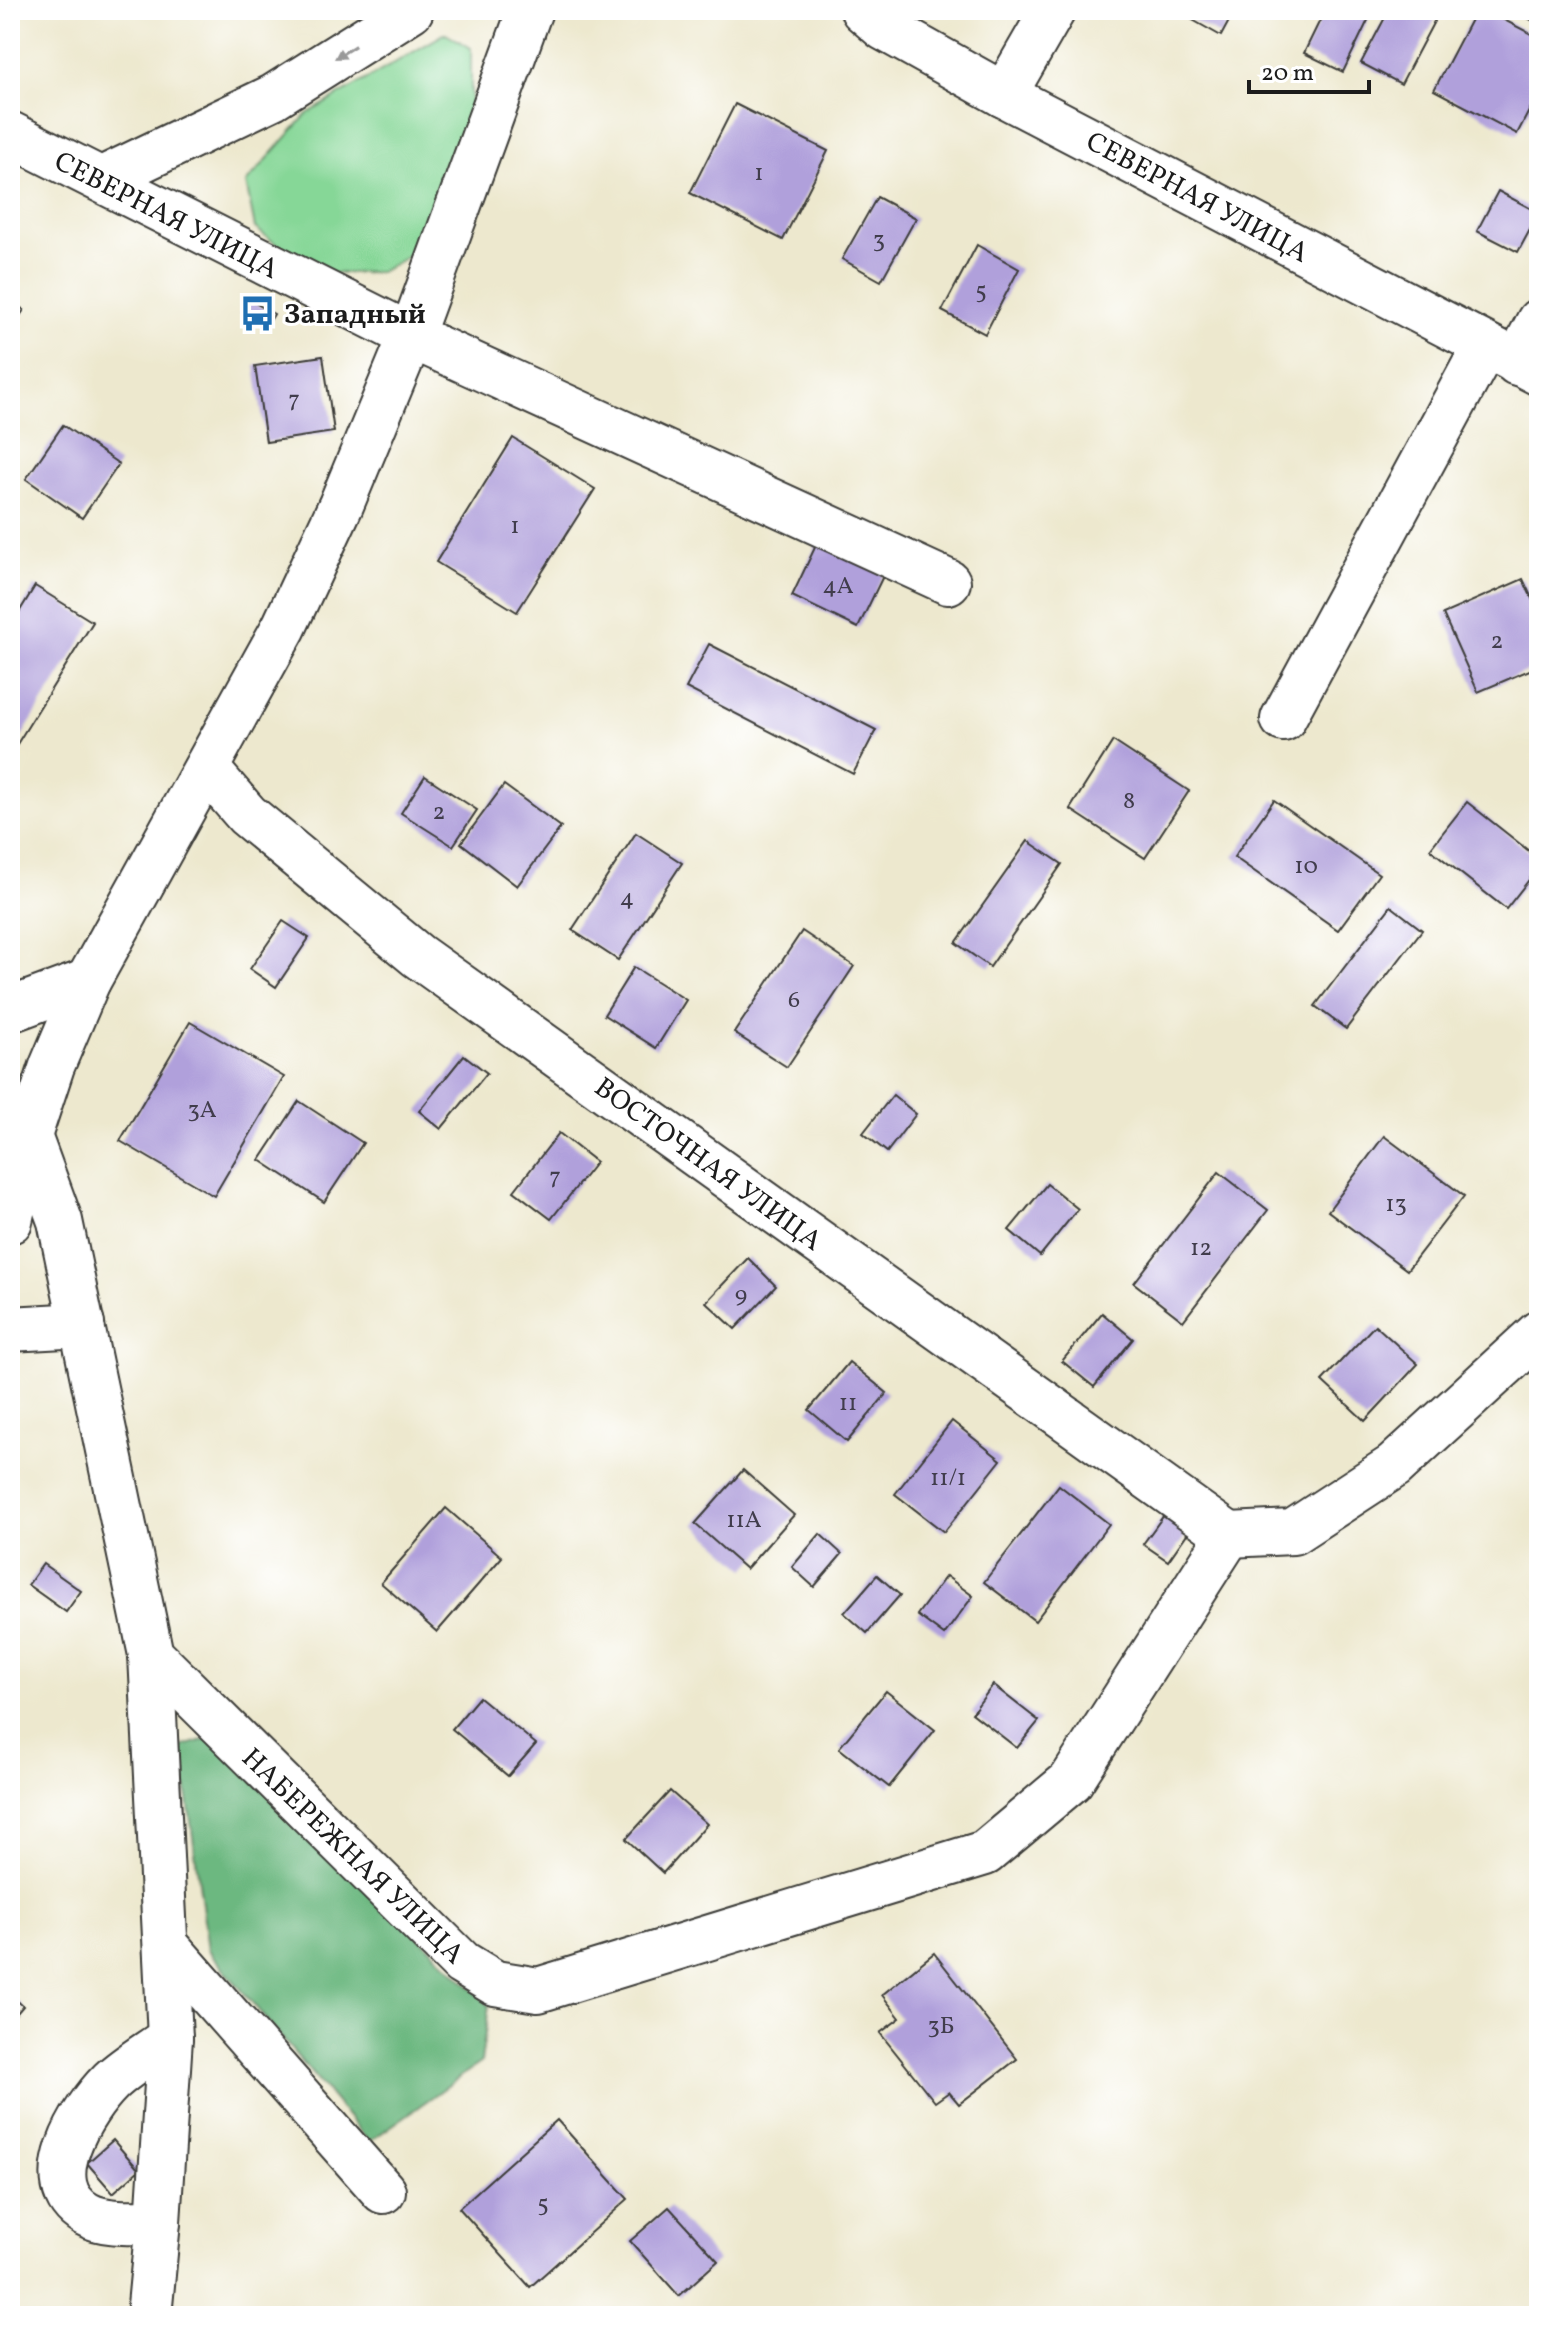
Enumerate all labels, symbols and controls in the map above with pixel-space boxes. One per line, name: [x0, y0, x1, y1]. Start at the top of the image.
one-way arrow: [334, 44, 356, 58]
scale bar: [1249, 44, 1369, 94]
text: 20 m: [1261, 57, 1314, 91]
street label: СЕВЕРНАЯ УЛИЦА: [1079, 123, 1315, 274]
street label: СЕВЕРНАЯ УЛИЦА: [47, 143, 285, 290]
house number: 1: [754, 157, 764, 191]
house number: 3: [873, 224, 885, 258]
house number: 5: [975, 275, 987, 309]
bus stop icon: Западный: [239, 294, 277, 332]
place label: Западный: [284, 296, 426, 335]
house number: 7: [288, 384, 300, 418]
house number: 1: [510, 510, 520, 544]
house number: 4А: [822, 570, 854, 604]
house number: 2: [1491, 625, 1503, 659]
house number: 8: [1123, 785, 1135, 819]
house number: 2: [433, 796, 445, 830]
house number: 10: [1294, 850, 1318, 884]
house number: 4: [620, 882, 634, 916]
house number: 6: [788, 984, 800, 1018]
street label: ВОСТОЧНАЯ УЛИЦА: [586, 1069, 830, 1261]
house number: 3А: [187, 1094, 217, 1128]
house number: 7: [549, 1161, 561, 1195]
house number: 13: [1385, 1188, 1407, 1222]
house number: 12: [1190, 1232, 1212, 1266]
house number: 9: [735, 1279, 747, 1313]
house number: 11: [839, 1387, 857, 1421]
house number: 11/1: [930, 1462, 966, 1496]
house number: 11А: [726, 1504, 762, 1538]
street label: НАБЕРЕЖНАЯ УЛИЦА: [232, 1740, 473, 1974]
house number: 3Б: [927, 2010, 955, 2044]
house number: 5: [537, 2188, 549, 2222]

